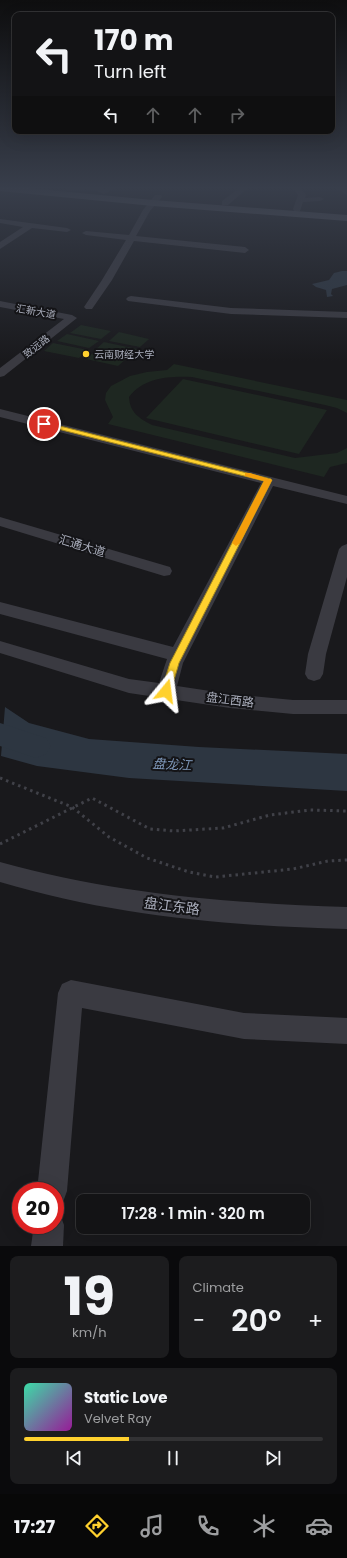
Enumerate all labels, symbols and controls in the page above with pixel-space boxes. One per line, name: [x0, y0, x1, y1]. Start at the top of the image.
text: 170 m: [94, 21, 173, 60]
icon: left: [28, 28, 80, 80]
text: Turn left: [94, 59, 166, 84]
icon: left: [100, 104, 122, 126]
icon: ahead: [142, 104, 164, 126]
icon: ahead: [184, 104, 206, 126]
icon: right: [226, 104, 248, 126]
street label: 汇新大道: [15, 301, 57, 322]
street label: 致远路: [20, 331, 53, 362]
place label: 云南财经大学: [94, 347, 154, 362]
marker: 云南财经大学: [81, 349, 91, 359]
pin: [27, 407, 61, 441]
icon: arrive: [33, 413, 55, 435]
street label: 汇通大道: [57, 530, 108, 561]
position arrow: [145, 670, 187, 712]
street label: 盘江西路: [205, 688, 255, 711]
water label: 盘龙江: [152, 754, 194, 775]
street label: 盘江东路: [143, 893, 201, 919]
speed limit sign: 20: [12, 1182, 64, 1234]
text: 17:28 · 1 min · 320 m: [121, 1203, 265, 1224]
text: 19: [63, 1260, 115, 1333]
text: Climate: [193, 1278, 244, 1297]
text: 20°: [231, 1299, 281, 1342]
text: −: [193, 1305, 205, 1336]
text: +: [308, 1305, 323, 1336]
text: km/h: [72, 1323, 107, 1342]
text: Static Love: [84, 1387, 168, 1408]
text: Velvet Ray: [84, 1409, 152, 1428]
icon: previous: [63, 1447, 85, 1469]
icon: pause: [162, 1447, 184, 1469]
icon: next: [262, 1447, 284, 1469]
icon: directions: [83, 1512, 111, 1540]
icon: music: [138, 1512, 166, 1540]
icon: phone: [194, 1512, 222, 1540]
icon: climate: [250, 1512, 278, 1540]
icon: car: [305, 1512, 333, 1540]
text: 17:27: [14, 1514, 55, 1539]

